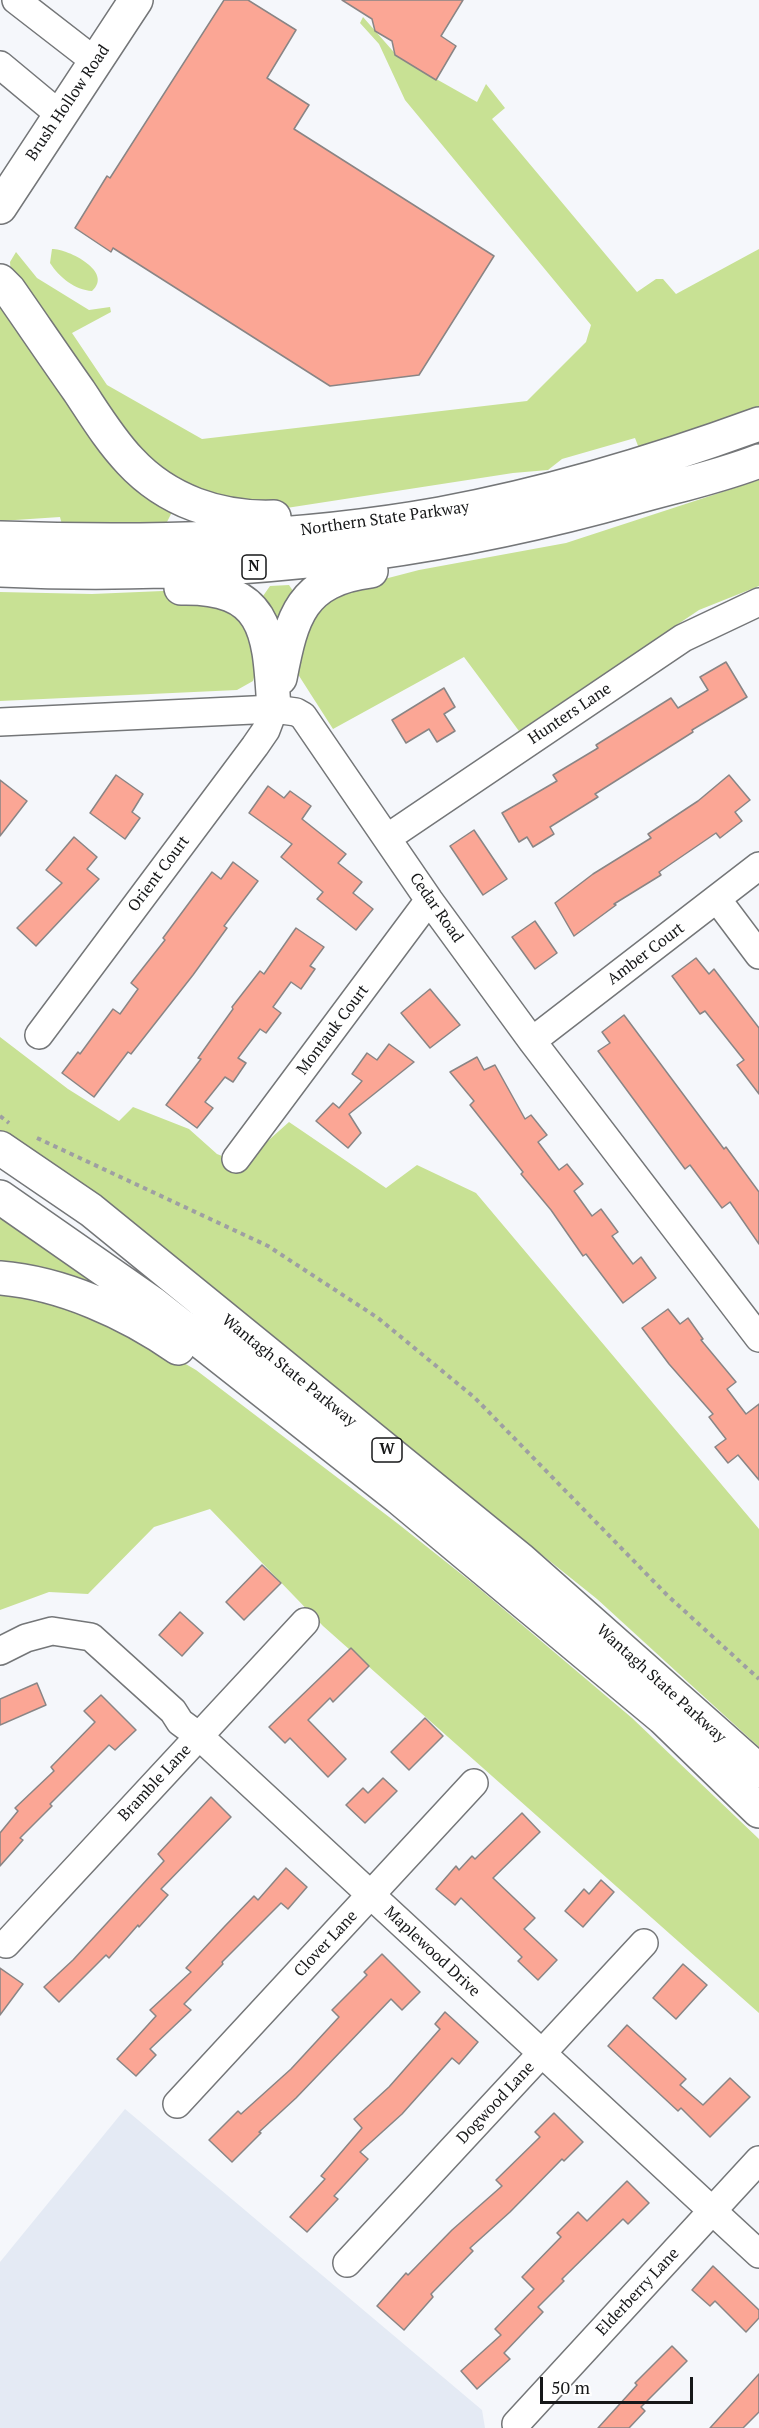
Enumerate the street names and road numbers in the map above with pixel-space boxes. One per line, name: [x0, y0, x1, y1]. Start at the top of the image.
street label: Brush Hollow Road: [22, 42, 114, 164]
street label: Northern State Parkway: [300, 498, 470, 540]
road number: N: [242, 555, 266, 579]
street label: Hunters Lane: [525, 679, 615, 749]
street label: Orient Court: [124, 832, 194, 916]
street label: Cedar Road: [405, 869, 467, 947]
street label: Amber Court: [604, 919, 688, 989]
street label: Montauk Court: [293, 981, 373, 1079]
street label: Wantagh State Parkway: [218, 1311, 360, 1431]
road number: W: [372, 1438, 402, 1462]
street label: Wantagh State Parkway: [592, 1621, 730, 1747]
street label: Bramble Lane: [115, 1741, 195, 1825]
street label: Maplewood Drive: [380, 1903, 484, 2001]
street label: Clover Lane: [290, 1907, 362, 1981]
street label: Dogwood Lane: [453, 2058, 539, 2148]
street label: Elderberry Lane: [592, 2244, 684, 2340]

